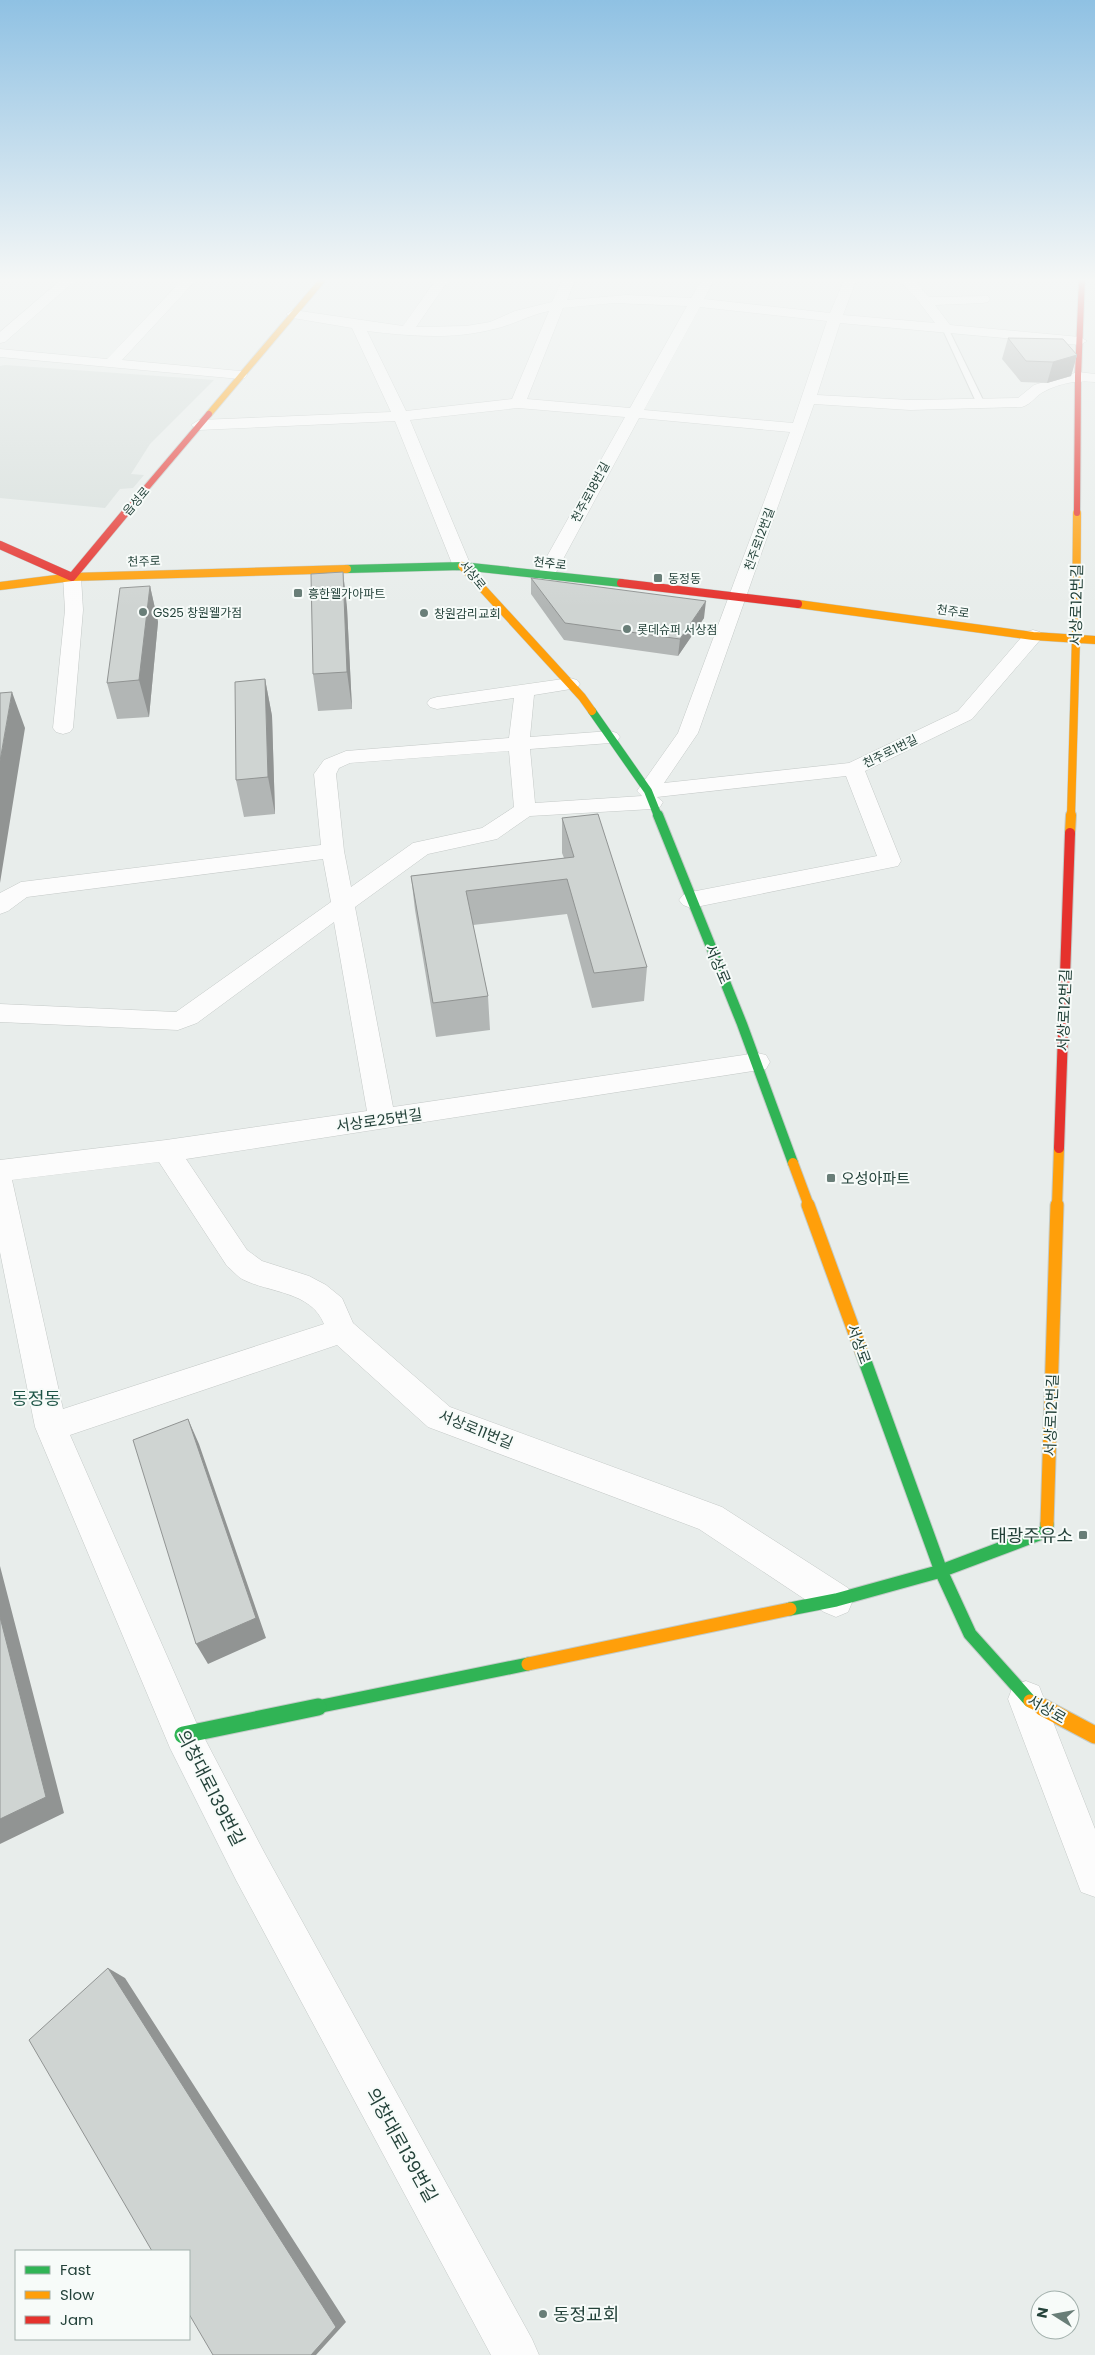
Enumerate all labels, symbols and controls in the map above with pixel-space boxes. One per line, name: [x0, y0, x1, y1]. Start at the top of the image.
street label: 천주로18번길: [567, 459, 613, 525]
street label: 읍성로: [119, 483, 153, 519]
street label: 천주로12번길: [740, 505, 778, 573]
street label: 천주로: [127, 552, 161, 570]
street label: 천주로: [533, 553, 567, 573]
street label: 서상로: [456, 557, 490, 593]
street label: 서상로12번길: [1065, 564, 1087, 646]
place label: 동정동: [668, 570, 701, 587]
marker: 동정동: [652, 572, 664, 584]
place label: 흥한웰가아파트: [308, 585, 385, 602]
marker: 흥한웰가아파트: [292, 587, 304, 599]
street label: 천주로: [935, 600, 971, 622]
place label: GS25 창원웰가점: [153, 604, 242, 621]
place label: 창원감리교회: [434, 605, 500, 622]
marker: GS25 창원웰가점: [137, 606, 149, 618]
marker: 창원감리교회: [418, 607, 430, 619]
place label: 롯데슈퍼 서상점: [637, 621, 718, 638]
marker: 롯데슈퍼 서상점: [621, 623, 633, 635]
street label: 천주로1번길: [860, 730, 920, 772]
street label: 서상로: [700, 941, 736, 987]
street label: 서상로12번길: [1052, 968, 1076, 1052]
street label: 서상로25번길: [334, 1104, 424, 1136]
place label: 오성아파트: [841, 1168, 910, 1189]
marker: 오성아파트: [825, 1172, 837, 1184]
street label: 서상로: [842, 1321, 876, 1367]
street label: 서상로12번길: [1039, 1373, 1063, 1457]
district label: 동정동: [11, 1386, 61, 1411]
street label: 서상로11번길: [436, 1405, 516, 1453]
place label: 태광주유소: [990, 1523, 1073, 1548]
marker: 태광주유소: [1077, 1529, 1089, 1541]
street label: 서상로: [1024, 1690, 1070, 1728]
street label: 의창대로139번길: [171, 1726, 251, 1850]
street label: 의창대로139번길: [360, 2083, 444, 2207]
legend: [15, 2250, 190, 2340]
text: Fast: [60, 2259, 91, 2280]
text: Slow: [60, 2284, 95, 2305]
north arrow: [1030, 2290, 1080, 2340]
place label: 동정교회: [553, 2302, 619, 2327]
text: N: [1031, 2305, 1053, 2320]
marker: 동정교회: [537, 2308, 549, 2320]
text: Jam: [60, 2309, 94, 2330]

